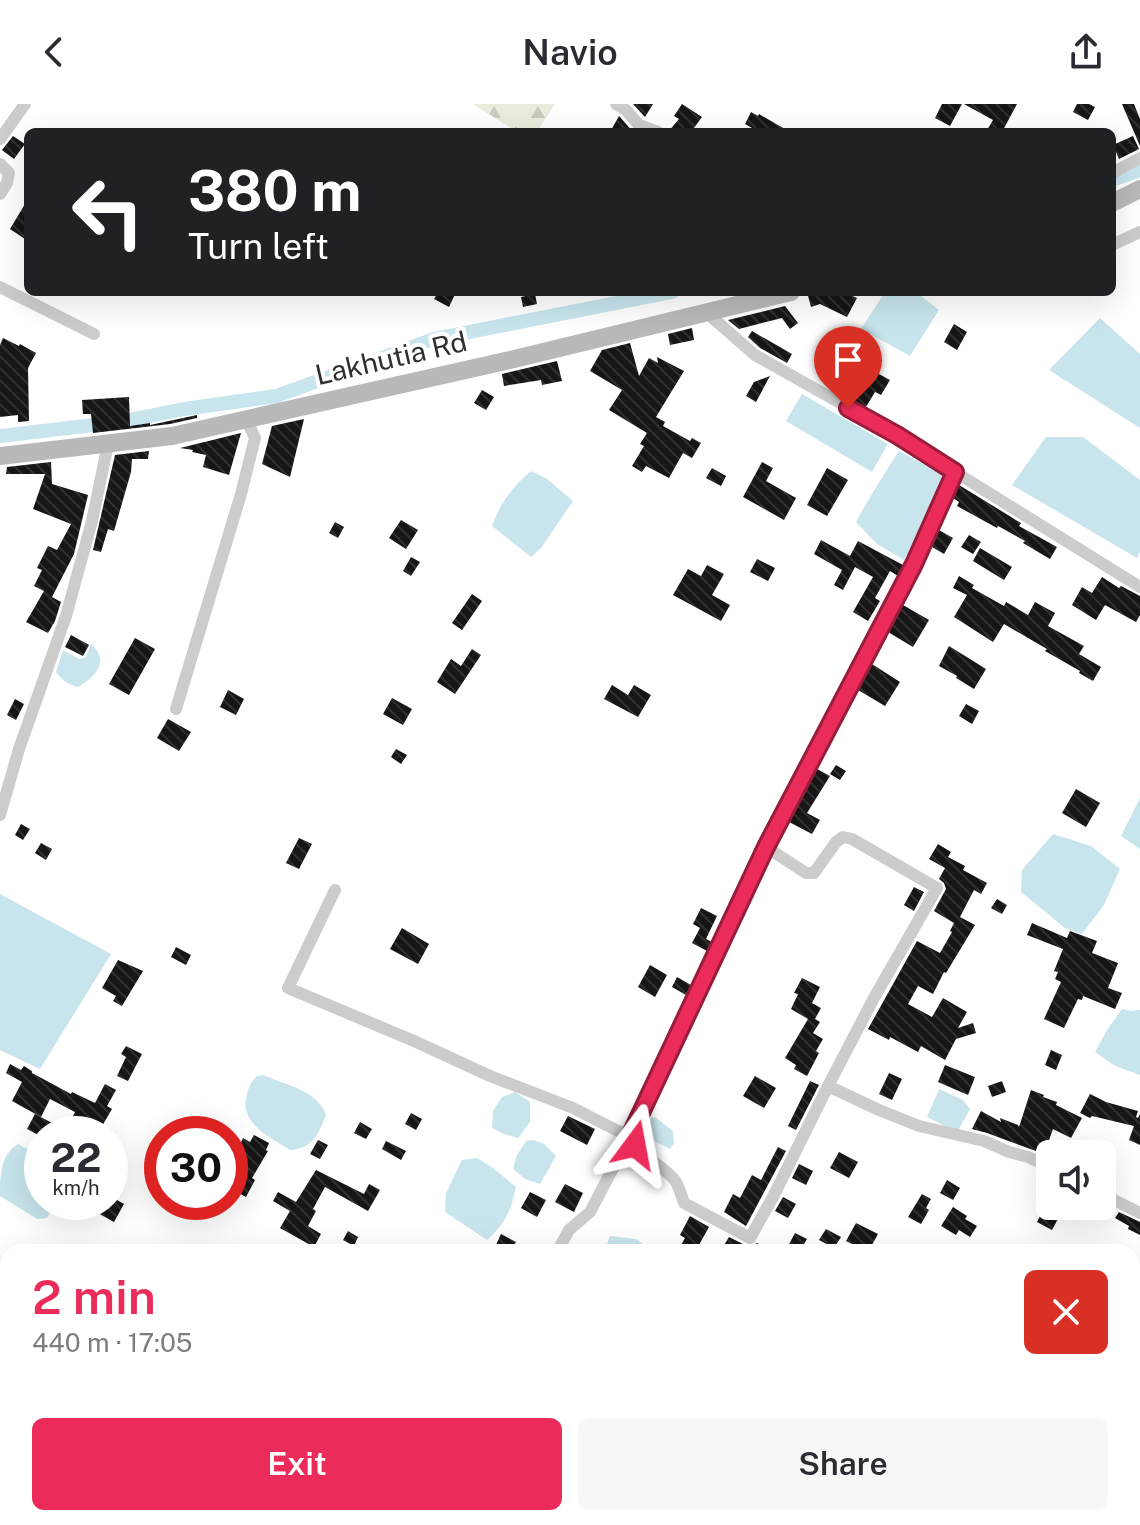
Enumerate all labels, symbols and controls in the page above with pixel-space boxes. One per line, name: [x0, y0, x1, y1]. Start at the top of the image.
icon: back: [32, 30, 76, 74]
icon: share: [1064, 30, 1108, 74]
text: Navio: [522, 31, 618, 73]
text: 380 m: [188, 158, 361, 224]
icon: left: [56, 160, 160, 264]
text: Turn left: [188, 225, 329, 267]
street label: Lakhutia Rd: [312, 324, 470, 391]
pin: [814, 326, 882, 408]
icon: arrive: [826, 338, 870, 382]
position arrow: [593, 1103, 677, 1187]
speed limit sign: 30: [144, 1116, 248, 1220]
text: 22: [51, 1134, 101, 1181]
map controls: [1036, 1140, 1116, 1220]
button: sound: [1036, 1140, 1116, 1220]
text: km/h: [52, 1176, 100, 1200]
text: 2 min: [32, 1268, 156, 1325]
button: close: [1024, 1270, 1108, 1354]
text: 440 m · 17:05: [32, 1327, 192, 1358]
button: Exit: [32, 1418, 562, 1510]
button: Share: [578, 1418, 1108, 1510]

